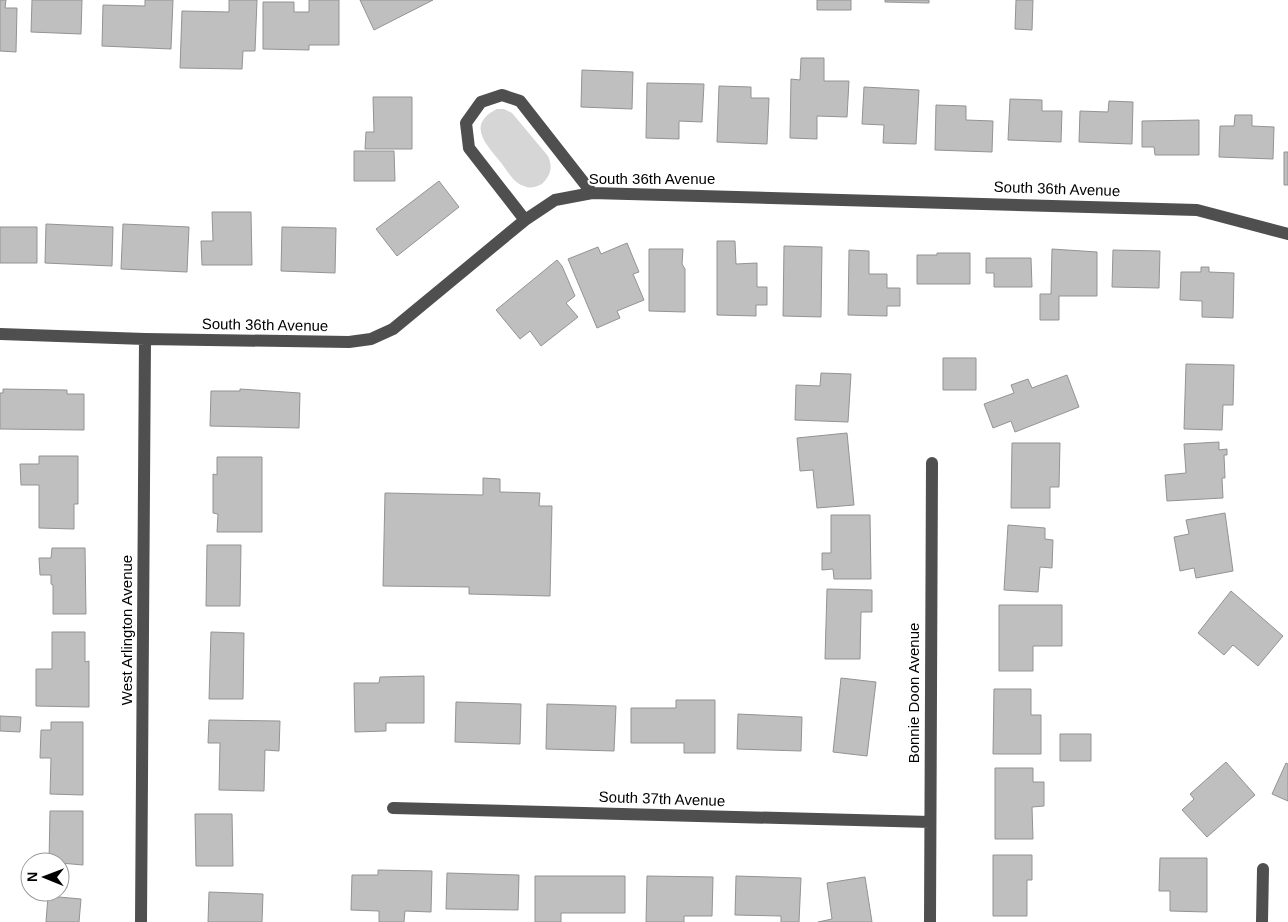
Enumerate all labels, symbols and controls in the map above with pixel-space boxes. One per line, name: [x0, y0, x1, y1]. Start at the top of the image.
street label: South 36th Avenue: [589, 170, 715, 187]
street label: South 36th Avenue: [994, 178, 1121, 199]
street label: South 36th Avenue: [202, 315, 328, 334]
street label: West Arlington Avenue: [118, 555, 135, 705]
street label: Bonnie Doon Avenue: [905, 623, 922, 763]
street label: South 37th Avenue: [599, 788, 726, 809]
north arrow: [20, 852, 70, 902]
text: N: [24, 872, 40, 882]

